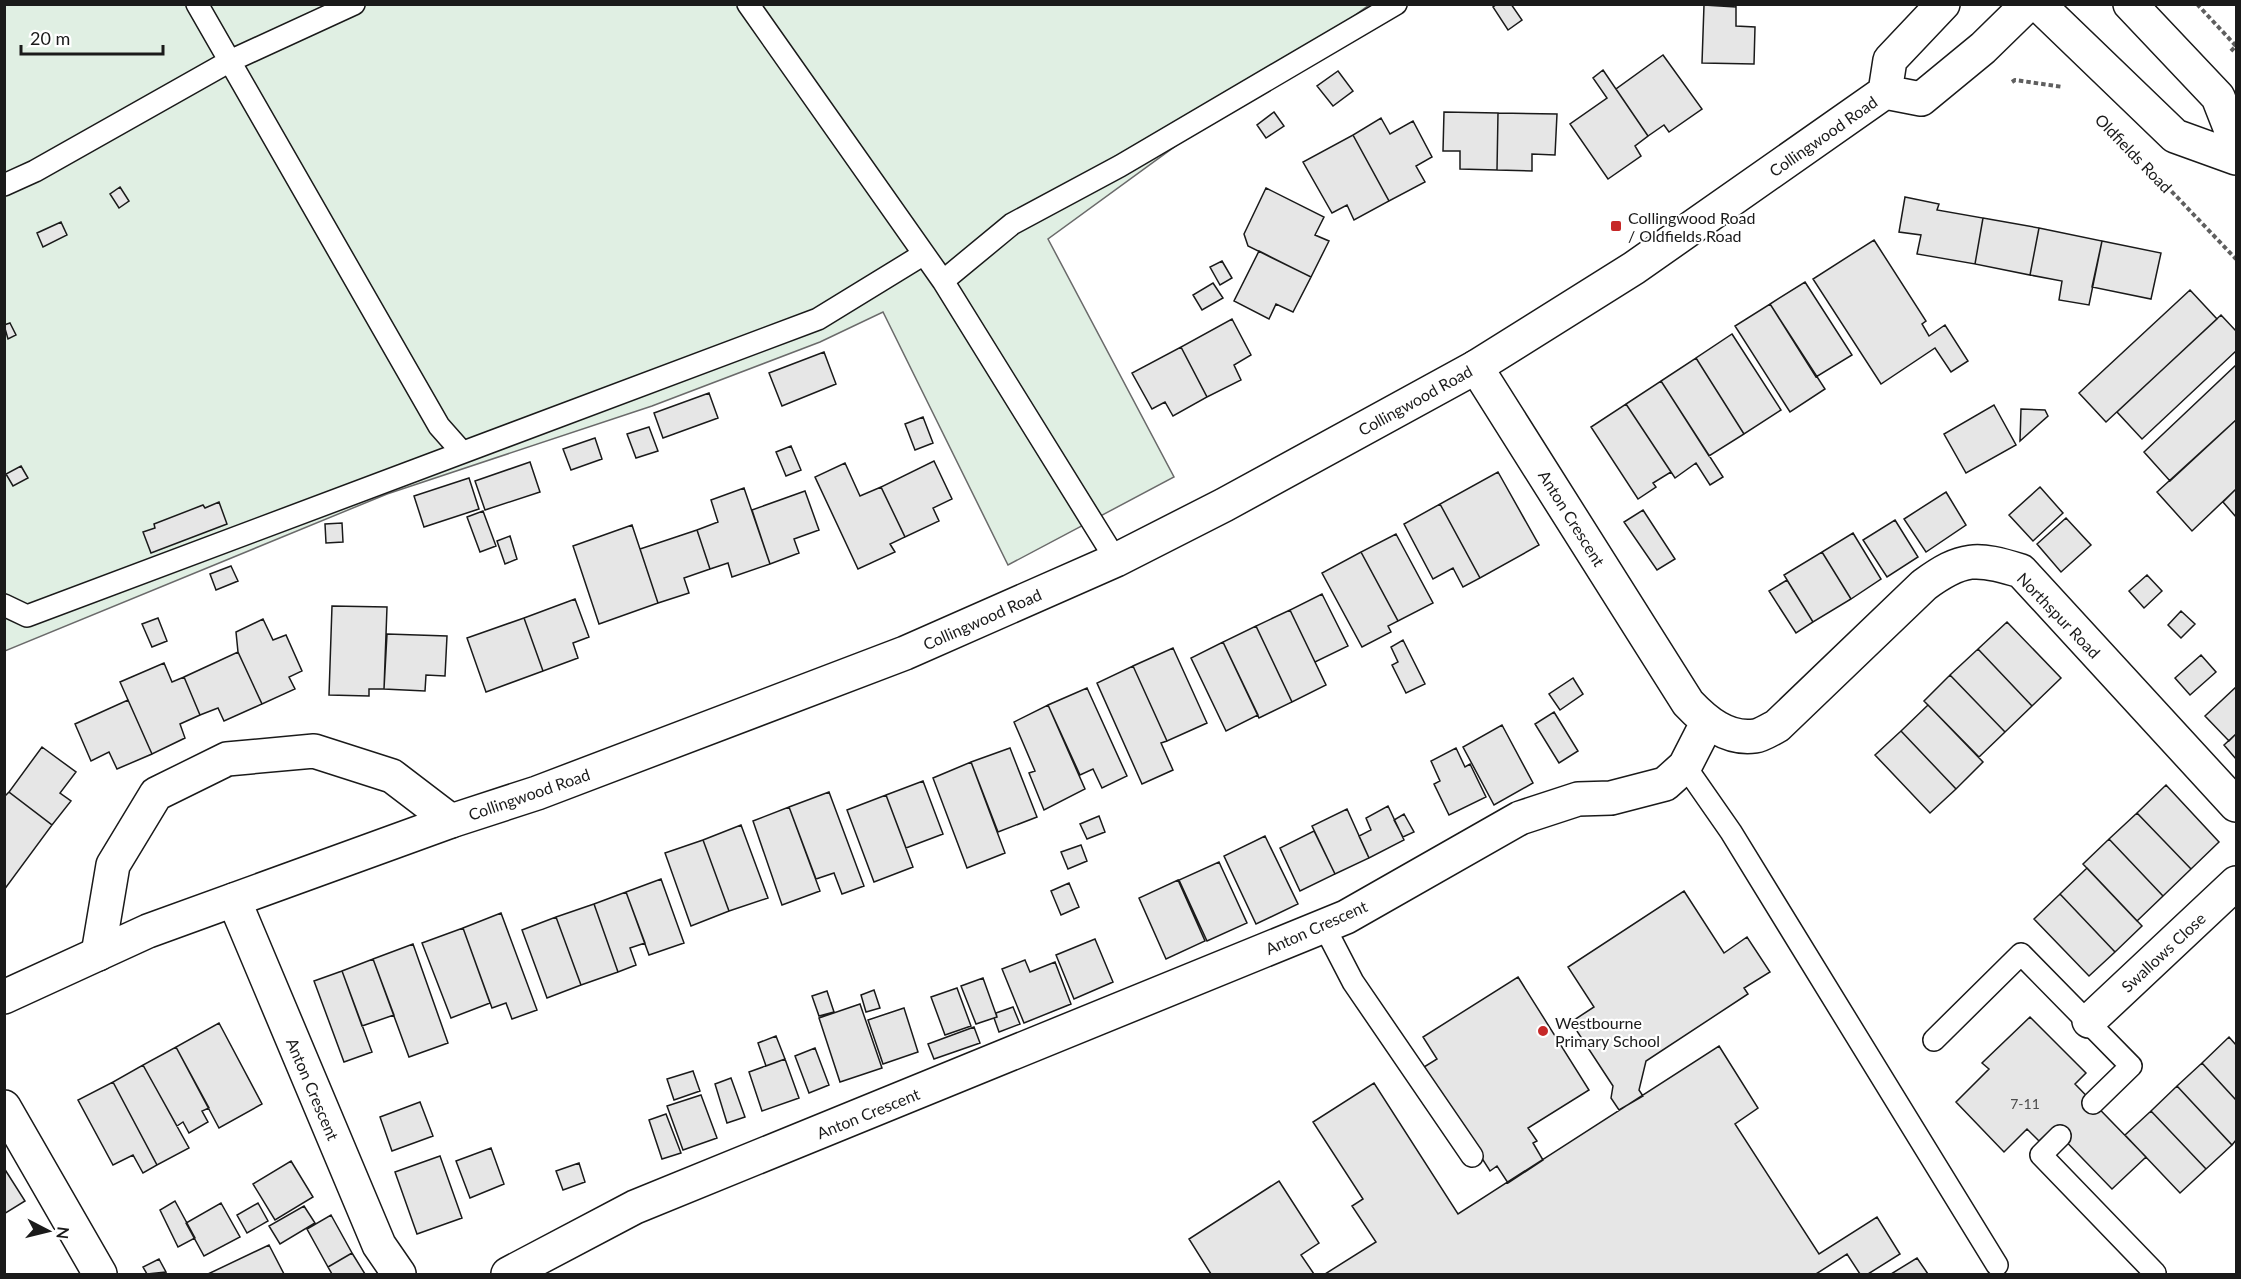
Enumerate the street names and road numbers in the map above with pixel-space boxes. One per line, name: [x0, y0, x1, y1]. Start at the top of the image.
street label: Collingwood Road: [1765, 92, 1881, 180]
street label: Oldfields Road: [2092, 110, 2176, 196]
street label: Collingwood Road: [1355, 361, 1475, 439]
street label: Anton Crescent: [1535, 467, 1609, 570]
street label: Northspur Road: [2013, 568, 2105, 662]
street label: Collingwood Road: [920, 584, 1044, 654]
street label: Collingwood Road: [466, 764, 592, 824]
street label: Anton Crescent: [1262, 896, 1370, 958]
street label: Swallows Close: [2117, 908, 2209, 996]
street label: Anton Crescent: [283, 1035, 343, 1143]
street label: Anton Crescent: [814, 1084, 923, 1142]

